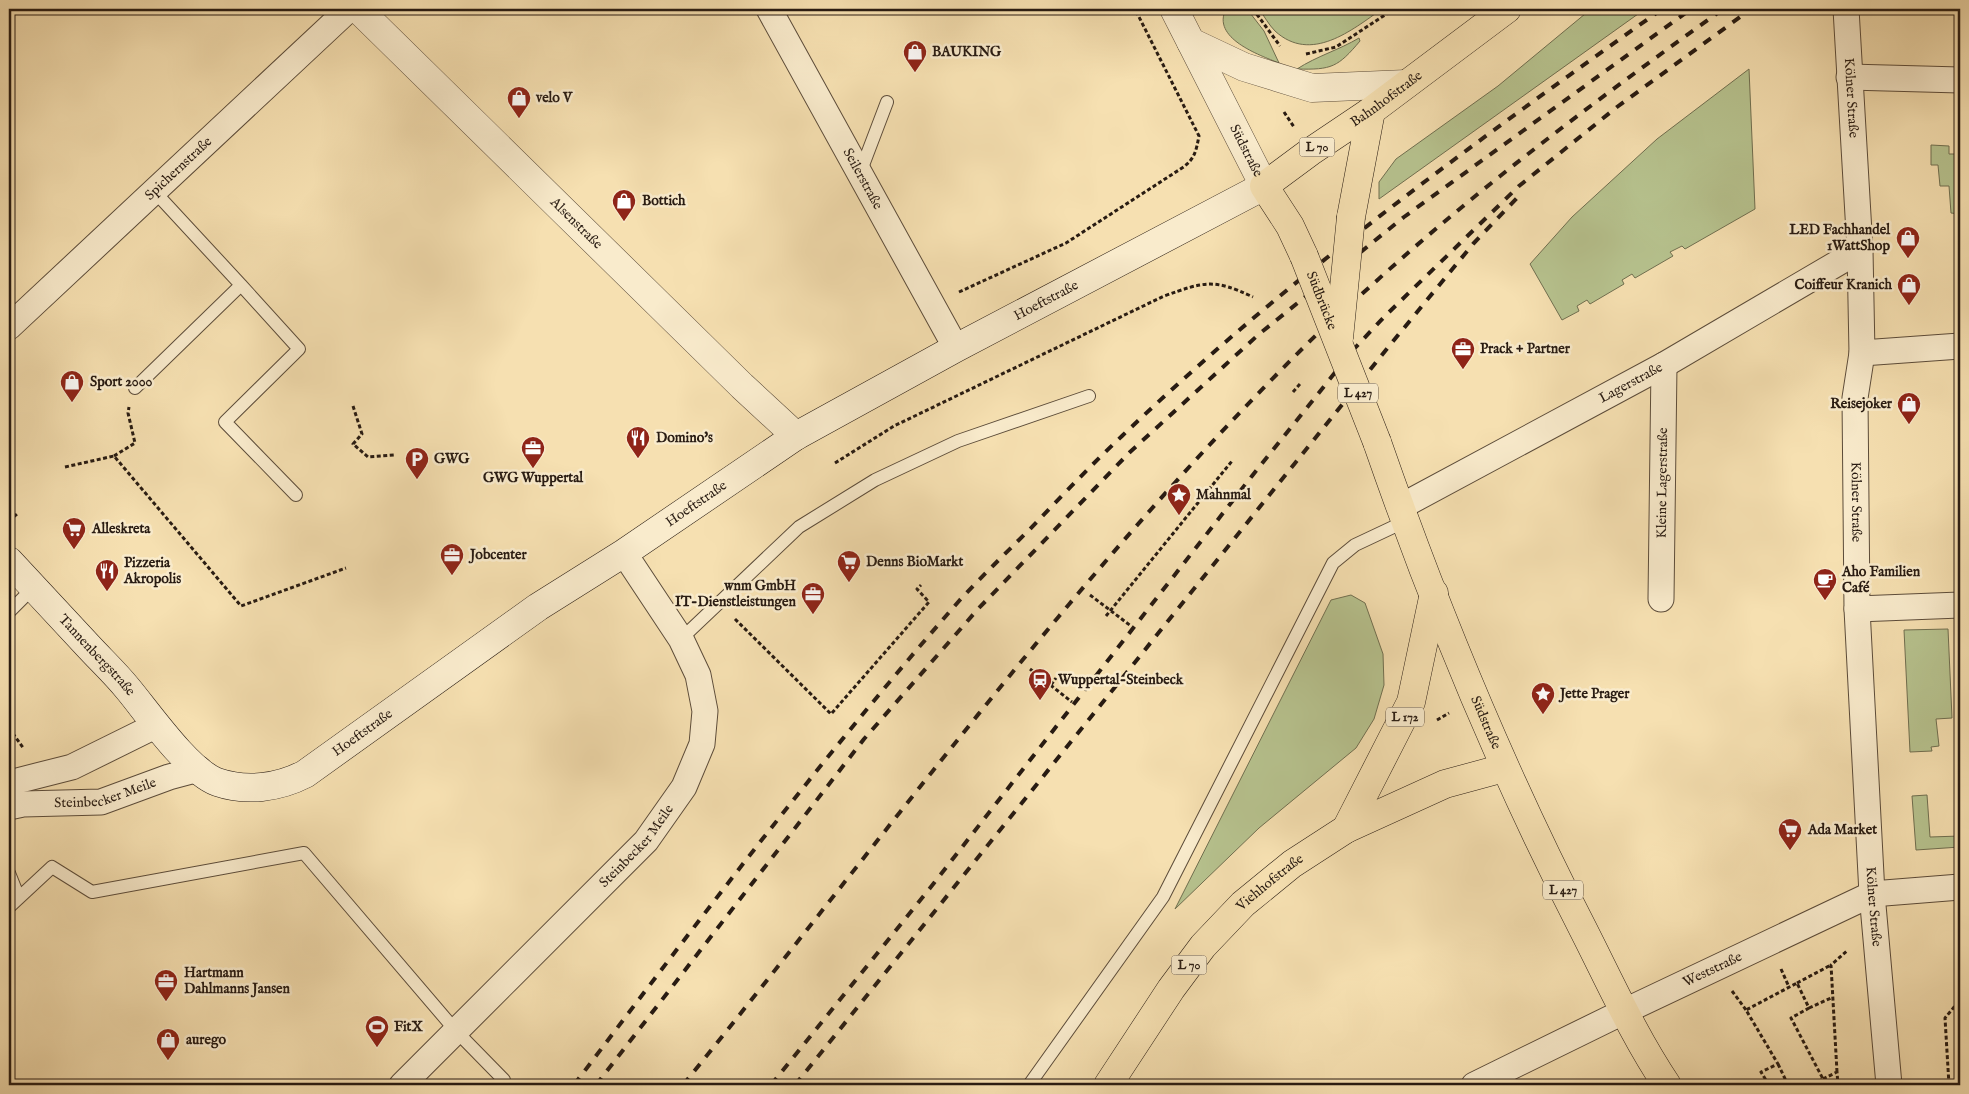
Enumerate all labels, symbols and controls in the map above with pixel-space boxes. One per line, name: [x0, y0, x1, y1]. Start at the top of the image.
shop icon: BAUKING: [902, 39, 928, 73]
place label: BAUKING: [932, 43, 1002, 61]
street label: Kölner Straße: [1840, 57, 1863, 139]
street label: Bahnhofstraße: [1347, 66, 1426, 131]
shop icon: velo V: [506, 85, 532, 119]
place label: velo V: [535, 89, 573, 107]
street label: Südstraße: [1225, 121, 1267, 180]
street label: Spichernstraße: [141, 132, 216, 204]
road number: L 70: [1300, 138, 1334, 156]
street label: Seilerstraße: [839, 145, 887, 213]
shop icon: Bottich: [611, 188, 637, 222]
place label: Bottich: [642, 192, 686, 210]
street label: Alsenstraße: [546, 193, 607, 254]
place label: LED Fachhandel 1WattShop: [1789, 221, 1891, 255]
shop icon: LED Fachhandel 1WattShop: [1895, 225, 1921, 259]
street label: Südbrücke: [1302, 269, 1341, 333]
shop icon: Coiffeur Kranich: [1896, 272, 1922, 306]
street label: Hoeftstraße: [1011, 276, 1082, 325]
place label: Coiffeur Kranich: [1795, 276, 1893, 294]
office icon: Prack + Partner: [1450, 336, 1476, 370]
place label: Prack + Partner: [1480, 340, 1571, 358]
street label: Lagerstraße: [1596, 358, 1666, 407]
shop icon: Sport 2000: [59, 369, 85, 403]
place label: Sport 2000: [90, 373, 153, 391]
road number: L 427: [1338, 383, 1378, 402]
shop icon: Reisejoker: [1896, 391, 1922, 425]
place label: Reisejoker: [1830, 395, 1893, 413]
restaurant icon: Domino's: [625, 425, 651, 459]
street label: Kleine Lagerstraße: [1653, 427, 1672, 539]
place label: Domino's: [656, 429, 713, 447]
office icon: GWG Wuppertal: [520, 435, 546, 469]
parking icon: GWG: [404, 446, 430, 480]
place label: GWG: [434, 450, 470, 468]
street label: Kölner Straße: [1847, 462, 1865, 543]
place label: GWG Wuppertal: [483, 469, 584, 487]
street label: Hoeftstraße: [662, 476, 731, 531]
place icon: Mahnmal: [1166, 482, 1192, 516]
place label: Mahnmal: [1196, 486, 1252, 504]
supermarket icon: Alleskreta: [61, 516, 87, 550]
place label: Alleskreta: [91, 520, 151, 538]
office icon: Jobcenter: [439, 542, 465, 576]
place label: Jobcenter: [468, 546, 527, 564]
supermarket icon: Denns BioMarkt: [836, 549, 862, 583]
place label: Denns BioMarkt: [866, 553, 964, 571]
place label: Pizzeria Akropolis: [123, 554, 181, 588]
restaurant icon: Pizzeria Akropolis: [94, 558, 120, 592]
place label: Aho Familien Café: [1841, 563, 1921, 597]
cafe icon: Aho Familien Café: [1812, 567, 1838, 601]
place label: wnm GmbH IT-Dienstleistungen: [675, 577, 797, 611]
office icon: wnm GmbH IT-Dienstleistungen: [800, 581, 826, 615]
street label: Tannenbergstraße: [54, 611, 139, 700]
station icon: Wuppertal-Steinbeck: [1027, 667, 1053, 701]
place label: Wuppertal-Steinbeck: [1057, 671, 1184, 689]
place icon: Jette Prager: [1530, 681, 1556, 715]
place label: Jette Prager: [1558, 685, 1630, 703]
street label: Südstraße: [1466, 693, 1505, 753]
street label: Hoeftstraße: [329, 705, 397, 761]
road number: L 172: [1386, 708, 1424, 726]
street label: Steinbecker Meile: [54, 773, 159, 812]
street label: Steinbecker Meile: [595, 801, 678, 892]
supermarket icon: Ada Market: [1777, 817, 1803, 851]
place label: Ada Market: [1807, 821, 1877, 839]
street label: Viehhofstraße: [1232, 850, 1307, 915]
street label: Kölner Straße: [1862, 866, 1886, 948]
road number: L 427: [1543, 880, 1583, 900]
street label: Weststraße: [1680, 948, 1746, 991]
road number: L 70: [1172, 956, 1206, 974]
place label: Hartmann Dahlmanns Jansen: [184, 964, 291, 998]
office icon: Hartmann Dahlmanns Jansen: [153, 968, 179, 1002]
sports icon: FitX: [364, 1014, 390, 1048]
place label: FitX: [394, 1018, 423, 1036]
shop icon: aurego: [155, 1027, 181, 1061]
place label: aurego: [186, 1031, 226, 1049]

